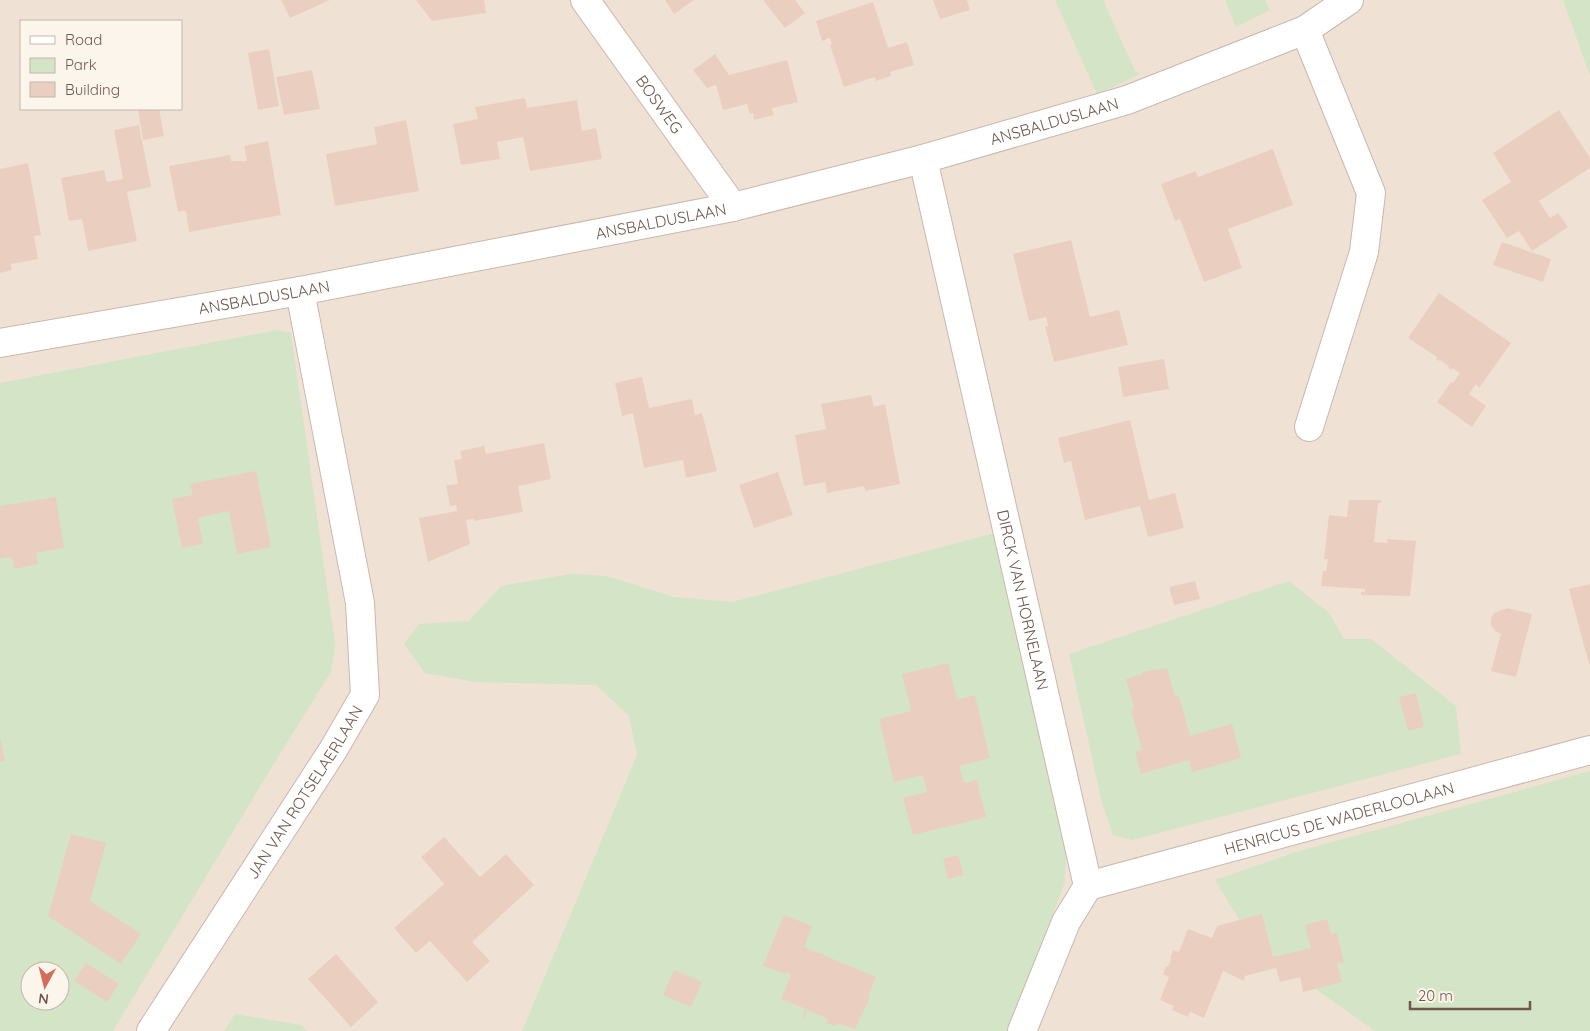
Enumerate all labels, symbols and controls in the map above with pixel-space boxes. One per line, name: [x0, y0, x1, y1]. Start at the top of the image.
legend: [20, 20, 182, 110]
text: Road: [65, 30, 102, 49]
text: Park: [65, 55, 97, 74]
street label: BOSWEG: [632, 71, 687, 137]
text: Building: [65, 80, 120, 99]
street label: ANSBALDUSLAAN: [987, 93, 1121, 149]
street label: ANSBALDUSLAAN: [594, 199, 728, 243]
street label: ANSBALDUSLAAN: [197, 275, 331, 318]
street label: DIRCK VAN HORNELAAN: [993, 508, 1053, 692]
street label: JAN VAN ROTSELAERLAAN: [242, 702, 367, 883]
street label: HENRICUS DE WADERLOOLAAN: [1222, 777, 1456, 859]
north arrow: [20, 961, 70, 1011]
scale bar: [1410, 978, 1530, 1010]
text: 20 m: [1418, 986, 1453, 1005]
text: N: [37, 989, 50, 1008]

